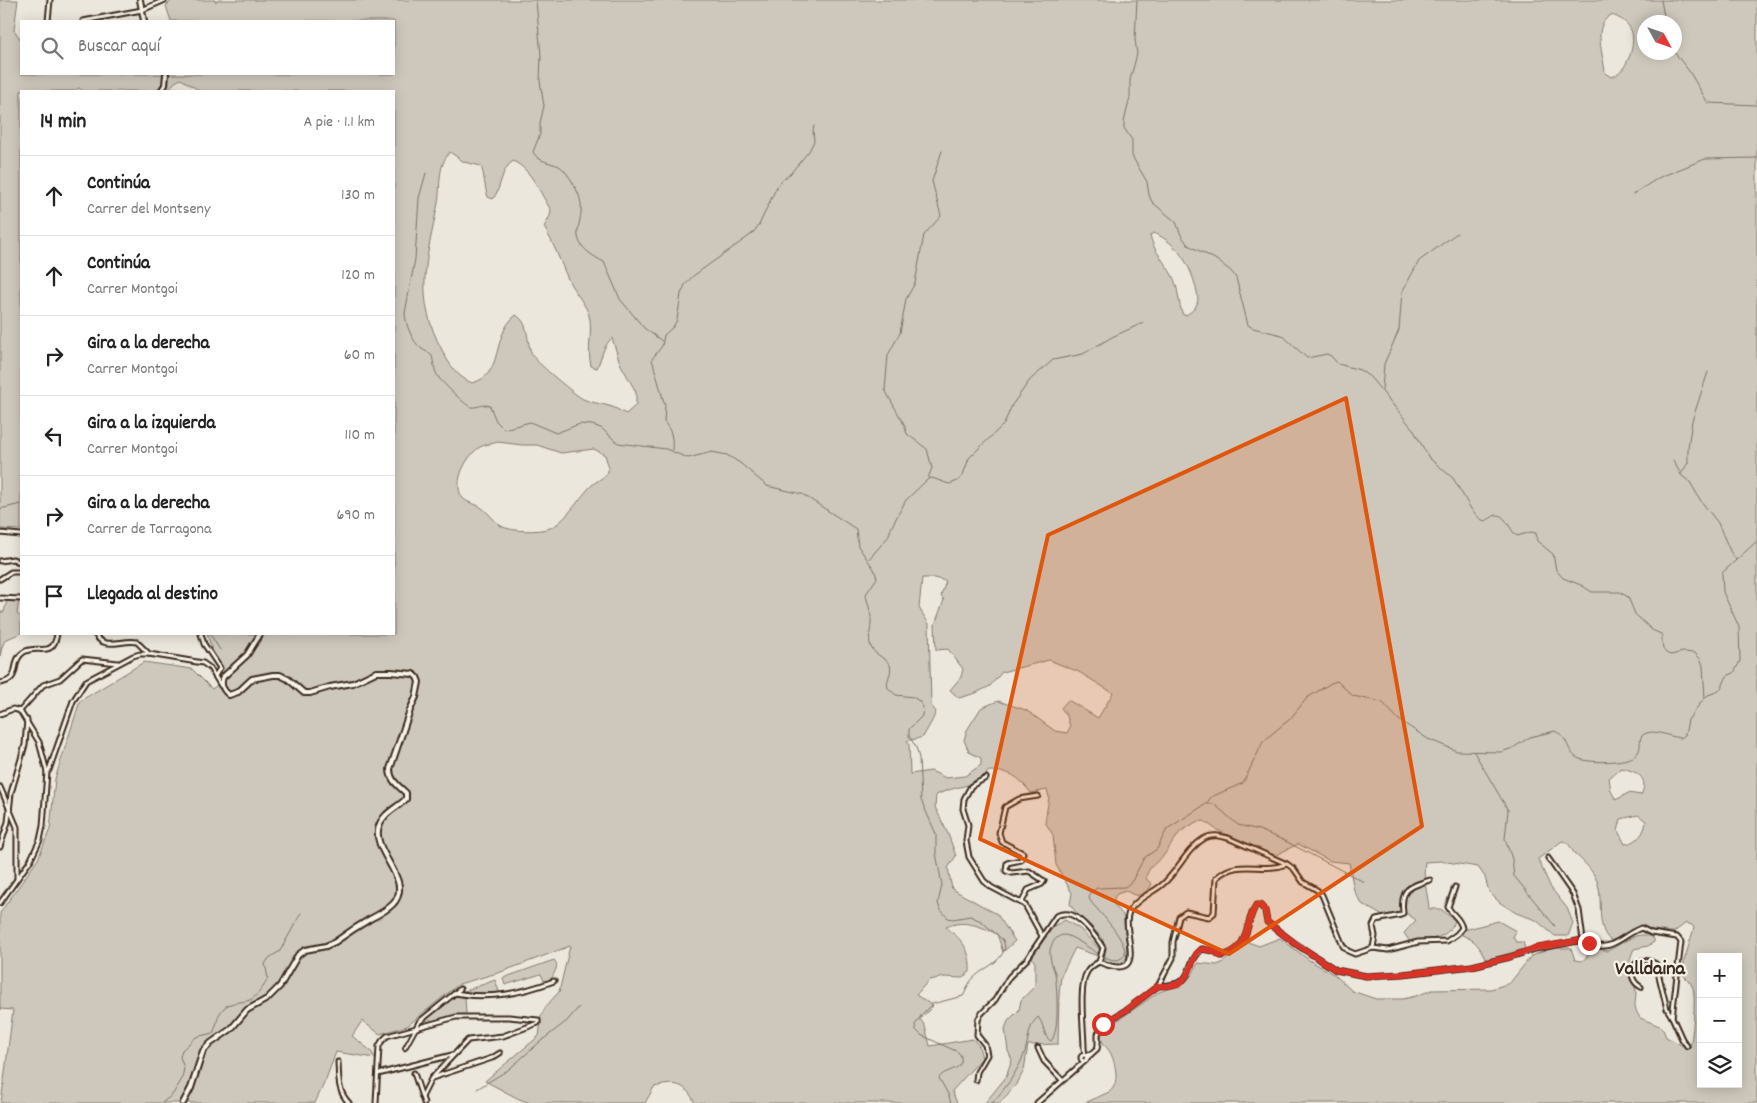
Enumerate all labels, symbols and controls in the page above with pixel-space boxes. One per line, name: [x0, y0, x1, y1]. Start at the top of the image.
north arrow: [1637, 15, 1682, 60]
search box: [20, 20, 395, 75]
icon: search: [38, 34, 66, 62]
text: Buscar aquí: [78, 34, 160, 61]
text: 14 min: [40, 108, 86, 138]
text: A pie · 1.1 km: [303, 111, 375, 134]
text: Continúa: [87, 171, 150, 198]
icon: ahead: [40, 182, 68, 210]
text: 130 m: [341, 184, 375, 207]
text: Carrer del Montseny: [87, 198, 210, 221]
text: Continúa: [87, 251, 150, 278]
icon: ahead: [40, 262, 68, 290]
text: 120 m: [341, 264, 375, 287]
text: Carrer Montgoi: [87, 278, 178, 301]
text: Gira a la derecha: [87, 331, 209, 358]
icon: right: [40, 342, 68, 370]
text: 60 m: [344, 344, 375, 367]
text: Carrer Montgoi: [87, 358, 178, 381]
text: Gira a la izquierda: [87, 411, 215, 438]
icon: left: [40, 422, 68, 450]
text: 110 m: [345, 424, 375, 447]
text: Carrer Montgoi: [87, 438, 178, 461]
text: Gira a la derecha: [87, 491, 209, 518]
icon: right: [40, 502, 68, 530]
text: 690 m: [336, 504, 375, 527]
text: Carrer de Tarragona: [87, 518, 211, 541]
icon: arrive: [40, 582, 68, 610]
text: Llegada al destino: [87, 582, 218, 609]
route end: [1578, 932, 1601, 955]
map controls: [1697, 953, 1742, 1088]
button: +: [1697, 953, 1742, 998]
district label: Valldaina: [1615, 956, 1685, 984]
button: −: [1697, 998, 1742, 1043]
route start: [1092, 1013, 1115, 1036]
button: layers: [1697, 1043, 1742, 1088]

